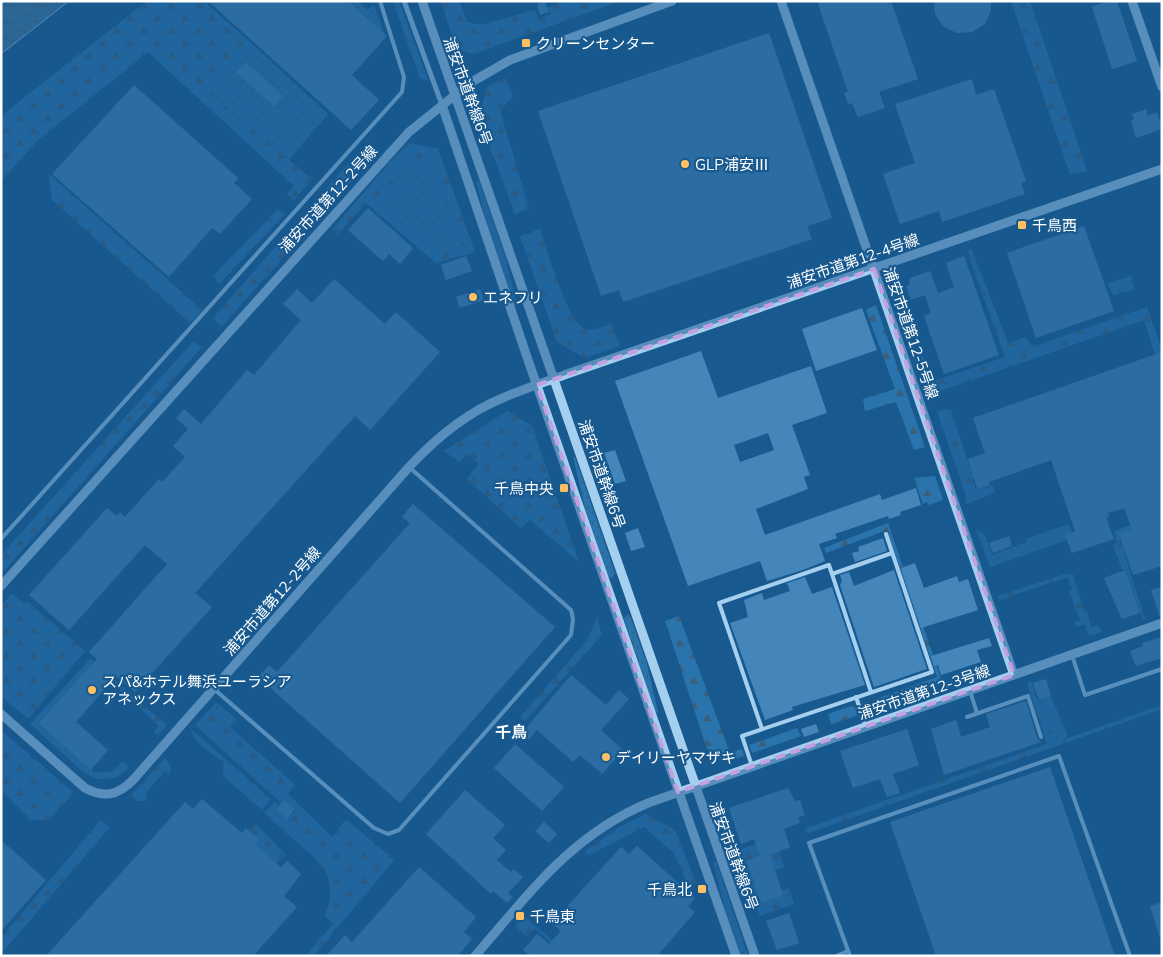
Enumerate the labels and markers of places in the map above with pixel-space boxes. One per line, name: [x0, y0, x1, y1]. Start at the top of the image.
place label: クリーンセンター: [536, 34, 655, 53]
marker: クリーンセンター: [520, 37, 532, 49]
place label: GLP浦安Ⅲ: [695, 155, 769, 174]
marker: GLP浦安Ⅲ: [679, 158, 691, 170]
place label: 千鳥西: [1032, 216, 1077, 235]
marker: 千鳥西: [1016, 219, 1028, 231]
place label: エネフリ: [483, 288, 543, 307]
marker: エネフリ: [467, 291, 479, 303]
place label: 千鳥中央: [494, 479, 554, 498]
marker: 千鳥中央: [558, 482, 570, 494]
place label: スパ&ホテル舞浜ユーラシア アネックス: [102, 672, 292, 708]
marker: スパ&ホテル舞浜ユーラシア アネックス: [86, 684, 98, 696]
place label: デイリーヤマザキ: [616, 748, 736, 767]
marker: デイリーヤマザキ: [600, 751, 612, 763]
place label: 千鳥北: [647, 880, 692, 899]
marker: 千鳥北: [696, 883, 708, 895]
place label: 千鳥東: [530, 907, 575, 926]
marker: 千鳥東: [514, 910, 526, 922]

